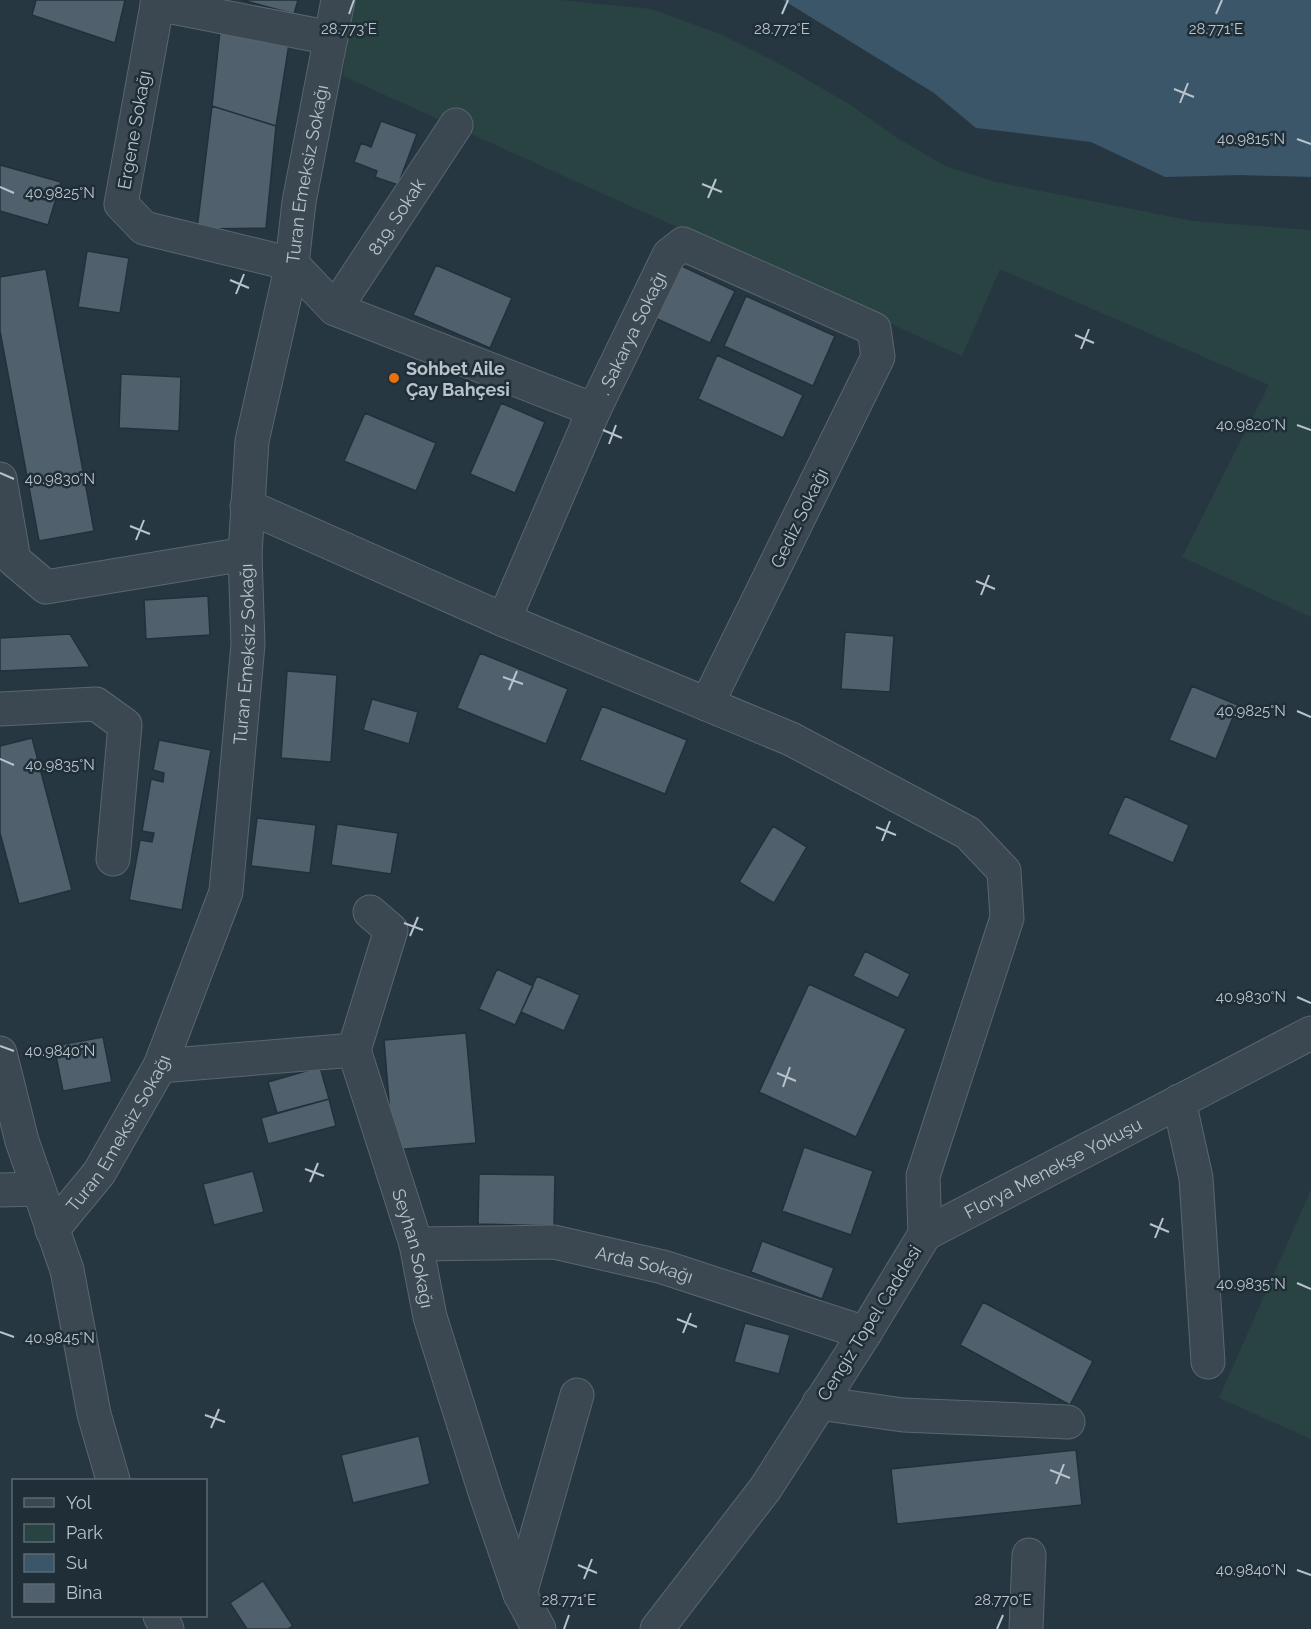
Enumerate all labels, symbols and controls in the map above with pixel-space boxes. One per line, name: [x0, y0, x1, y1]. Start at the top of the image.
text: 28.773°E: [321, 20, 377, 38]
text: 28.772°E: [754, 20, 810, 38]
text: 28.771°E: [1189, 20, 1243, 38]
street label: Ergene Sokağı: [113, 69, 155, 191]
street label: Turan Emeksiz Sokağı: [282, 83, 332, 265]
text: 40.9815°N: [1217, 130, 1285, 148]
street label: 819. Sokak: [363, 174, 429, 259]
text: 40.9825°N: [25, 184, 95, 202]
street label: . Sakarya Sokağı: [593, 268, 670, 398]
place label: Sohbet Aile Çay Bahçesi: [406, 358, 510, 400]
marker: Sohbet Aile Çay Bahçesi: [387, 371, 401, 385]
text: 40.9820°N: [1216, 416, 1286, 434]
street label: Gediz Sokağı: [766, 465, 832, 571]
text: 40.9830°N: [25, 470, 95, 488]
street label: Turan Emeksiz Sokağı: [229, 563, 259, 745]
text: 40.9825°N: [1216, 702, 1286, 720]
text: 40.9835°N: [25, 756, 95, 774]
text: 40.9830°N: [1216, 988, 1286, 1006]
text: 40.9840°N: [25, 1042, 95, 1060]
street label: Turan Emeksiz Sokağı: [61, 1052, 174, 1215]
street label: Florya Menekşe Yokuşu: [960, 1113, 1145, 1222]
street label: Seyhan Sokağı: [388, 1186, 439, 1310]
street label: Arda Sokağı: [594, 1241, 696, 1287]
street label: Cengiz Topel Caddesi: [813, 1241, 925, 1405]
text: 40.9835°N: [1216, 1275, 1286, 1293]
text: 40.9845°N: [25, 1329, 95, 1347]
legend: [12, 1479, 207, 1617]
text: Yol: [66, 1492, 92, 1513]
text: Park: [66, 1522, 103, 1543]
text: Su: [66, 1552, 88, 1573]
text: 40.9840°N: [1216, 1561, 1286, 1579]
text: Bina: [66, 1582, 102, 1603]
text: 28.771°E: [542, 1591, 596, 1609]
text: 28.770°E: [974, 1591, 1032, 1609]

